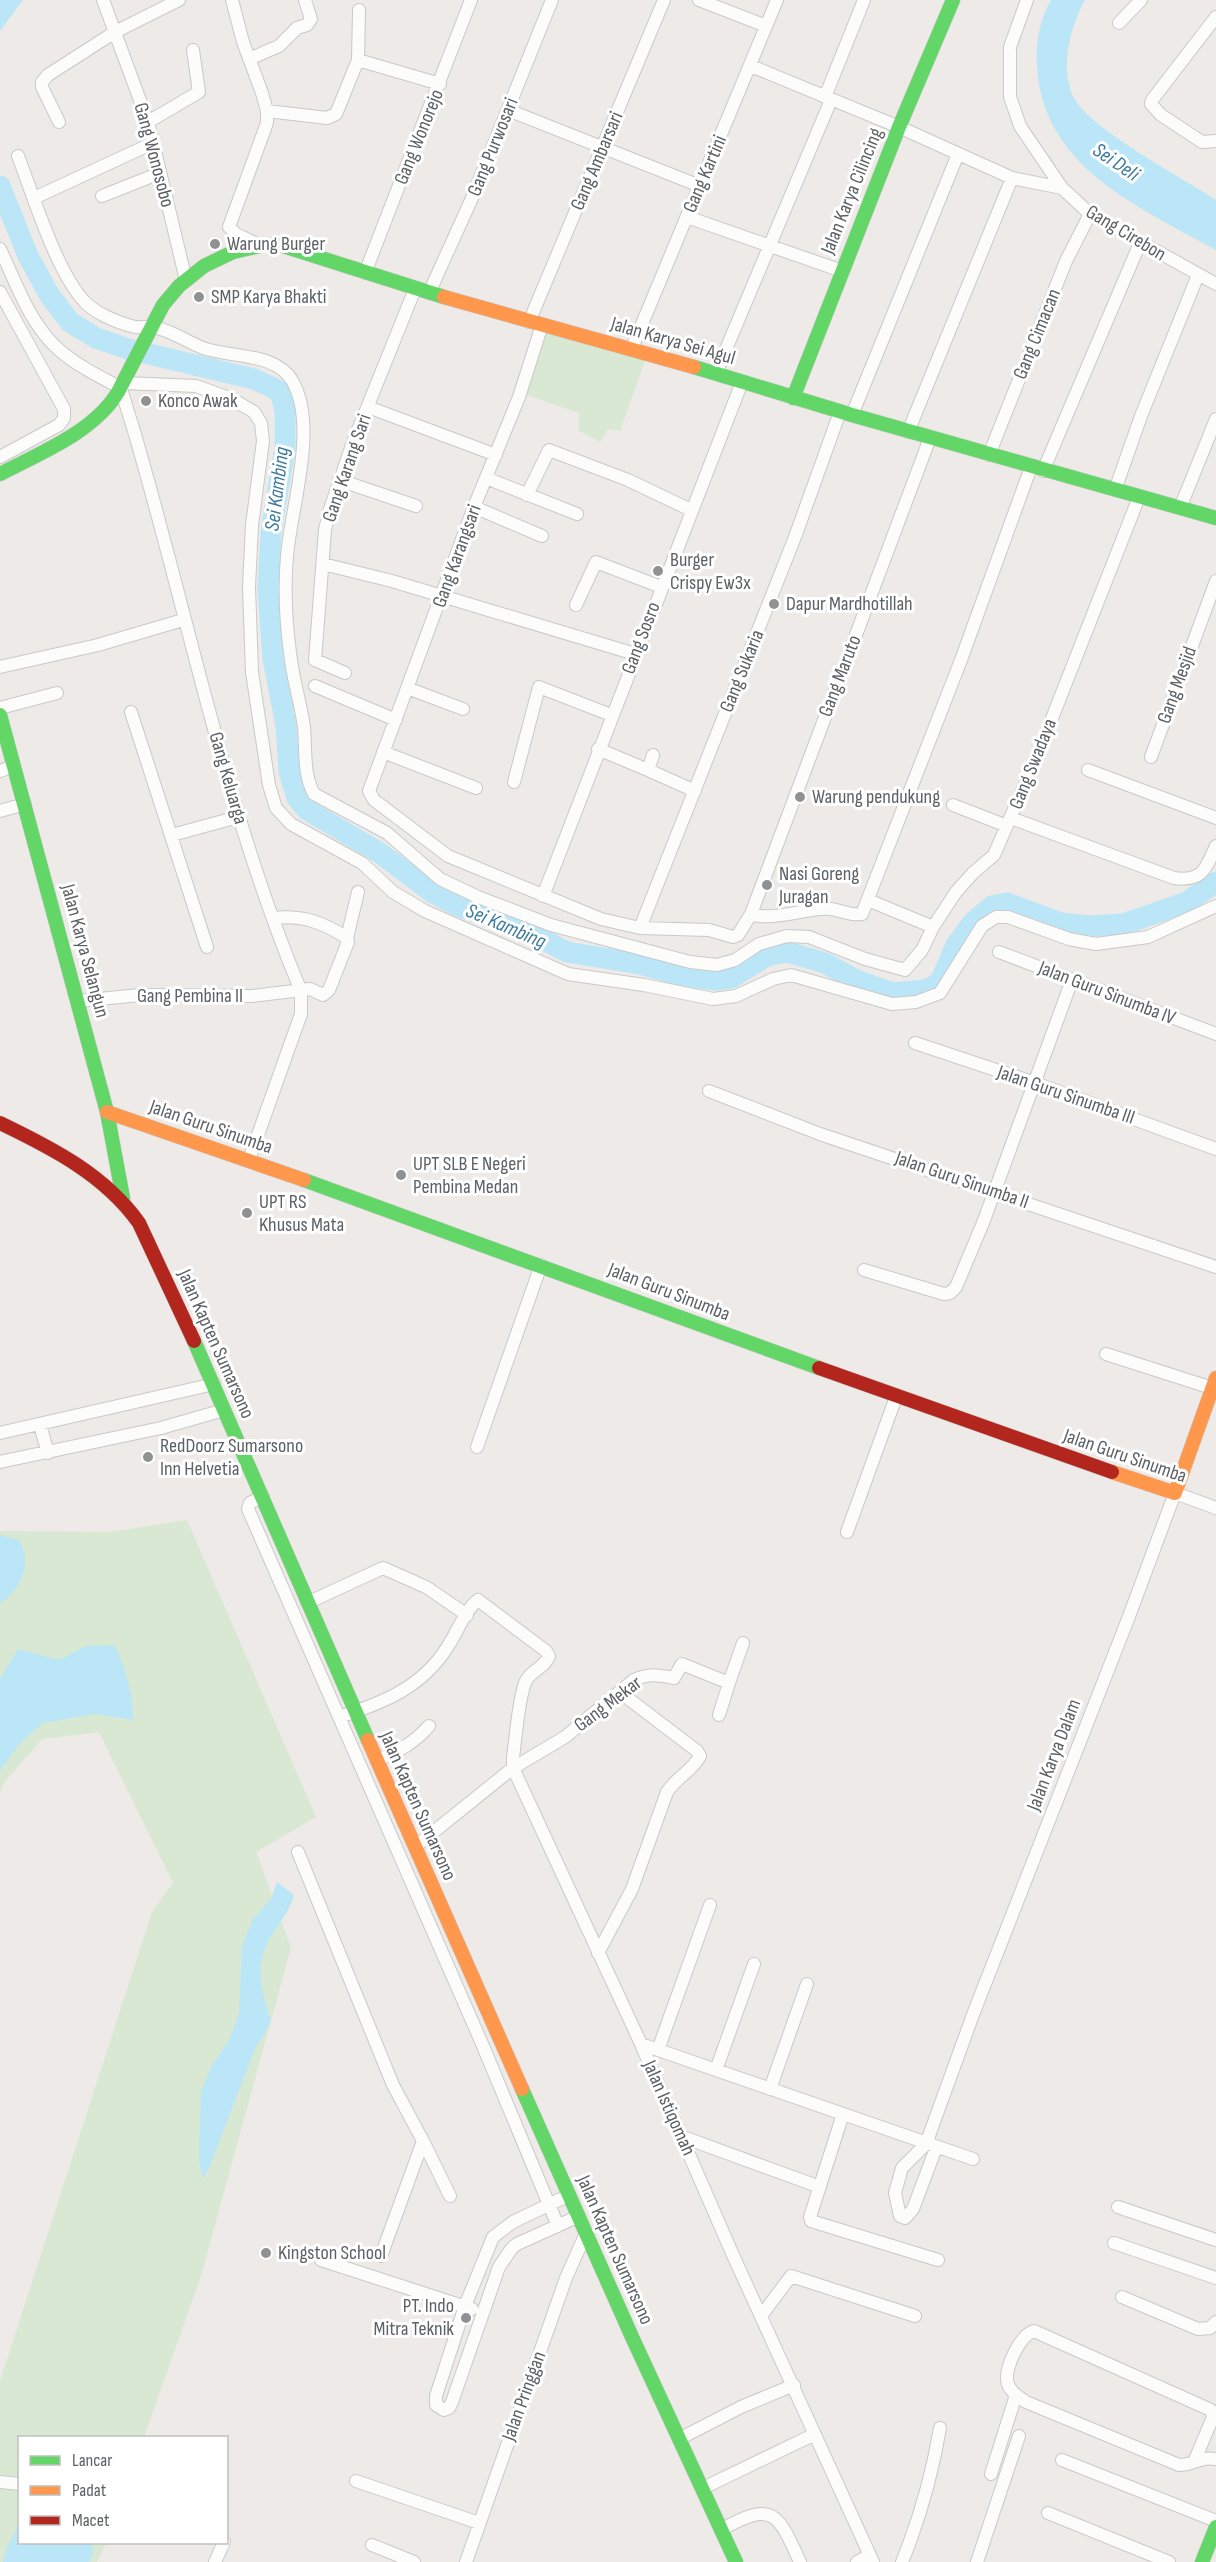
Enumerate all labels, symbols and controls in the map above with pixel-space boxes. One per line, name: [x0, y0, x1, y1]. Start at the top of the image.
street label: Gang Wonorejo: [389, 86, 449, 188]
street label: Gang Purwosari: [462, 94, 524, 200]
street label: Gang Wonosobo: [129, 100, 179, 210]
street label: Gang Ambarsari: [565, 108, 629, 214]
street label: Jalan Karya Cilincing: [815, 124, 888, 259]
street label: Gang Kartini: [678, 132, 732, 216]
water label: Sei Deli: [1088, 138, 1145, 187]
street label: Gang Cirebon: [1082, 200, 1170, 266]
place label: Warung Burger: [227, 232, 325, 256]
marker: Warung Burger: [208, 237, 222, 251]
place label: SMP Karya Bhakti: [211, 285, 327, 309]
street label: Gang Cimacan: [1008, 285, 1066, 383]
marker: SMP Karya Bhakti: [192, 290, 206, 304]
street label: Jalan Karya Sei Agul: [607, 312, 738, 370]
place label: Konco Awak: [158, 389, 238, 413]
marker: Konco Awak: [139, 394, 153, 408]
street label: Gang Karang Sari: [317, 411, 377, 525]
water label: Sei Kambing: [259, 445, 295, 532]
street label: Gang Karangsari: [427, 501, 487, 611]
place label: Burger Crispy Ew3x: [670, 548, 751, 595]
marker: Burger Crispy Ew3x: [651, 564, 665, 578]
place label: Dapur Mardhotillah: [786, 592, 913, 616]
marker: Dapur Mardhotillah: [767, 597, 781, 611]
street label: Gang Sosro: [616, 599, 666, 677]
street label: Gang Sukaria: [715, 626, 769, 716]
street label: Gang Maruto: [814, 632, 866, 720]
street label: Gang Mesjid: [1152, 643, 1202, 727]
street label: Gang Swadaya: [1004, 715, 1062, 813]
street label: Gang Keluarga: [203, 729, 253, 827]
place label: Warung pendukung: [812, 785, 940, 809]
marker: Warung pendukung: [793, 790, 807, 804]
place label: Nasi Goreng Juragan: [778, 862, 859, 909]
marker: Nasi Goreng Juragan: [760, 878, 774, 892]
street label: Jalan Karya Selangun: [55, 881, 114, 1020]
water label: Sei Kambing: [462, 898, 550, 954]
street label: Jalan Guru Sinumba IV: [1034, 955, 1179, 1030]
street label: Gang Pembina II: [137, 984, 243, 1008]
street label: Jalan Guru Sinumba III: [993, 1060, 1138, 1130]
street label: Jalan Guru Sinumba: [145, 1094, 276, 1159]
street label: Jalan Guru Sinumba II: [891, 1146, 1032, 1214]
place label: UPT SLB E Negeri Pembina Medan: [413, 1152, 526, 1199]
marker: UPT SLB E Negeri Pembina Medan: [394, 1168, 408, 1182]
place label: UPT RS Khusus Mata: [259, 1190, 344, 1237]
marker: UPT RS Khusus Mata: [240, 1206, 254, 1220]
street label: Jalan Guru Sinumba: [604, 1257, 733, 1326]
street label: Jalan Kapten Sumarsono: [172, 1265, 260, 1422]
street label: Jalan Guru Sinumba: [1059, 1423, 1190, 1488]
place label: RedDoorz Sumarsono Inn Helvetia: [160, 1434, 303, 1481]
marker: RedDoorz Sumarsono Inn Helvetia: [141, 1450, 155, 1464]
street label: Gang Mekar: [570, 1671, 647, 1737]
street label: Jalan Karya Dalam: [1021, 1696, 1086, 1815]
street label: Jalan Kapten Sumarsono: [374, 1727, 462, 1884]
street label: Jalan Istiqomah: [637, 2056, 701, 2159]
street label: Jalan Kapten Sumarsono: [571, 2171, 659, 2328]
place label: Kingston School: [278, 2241, 386, 2265]
marker: Kingston School: [259, 2246, 273, 2260]
place label: PT. Indo Mitra Teknik: [374, 2294, 454, 2341]
marker: PT. Indo Mitra Teknik: [459, 2311, 473, 2325]
street label: Jalan Pringgan: [496, 2348, 551, 2445]
legend: [18, 2436, 228, 2544]
text: Lancar: [72, 2450, 112, 2471]
text: Padat: [72, 2480, 107, 2501]
text: Macet: [72, 2510, 110, 2531]

